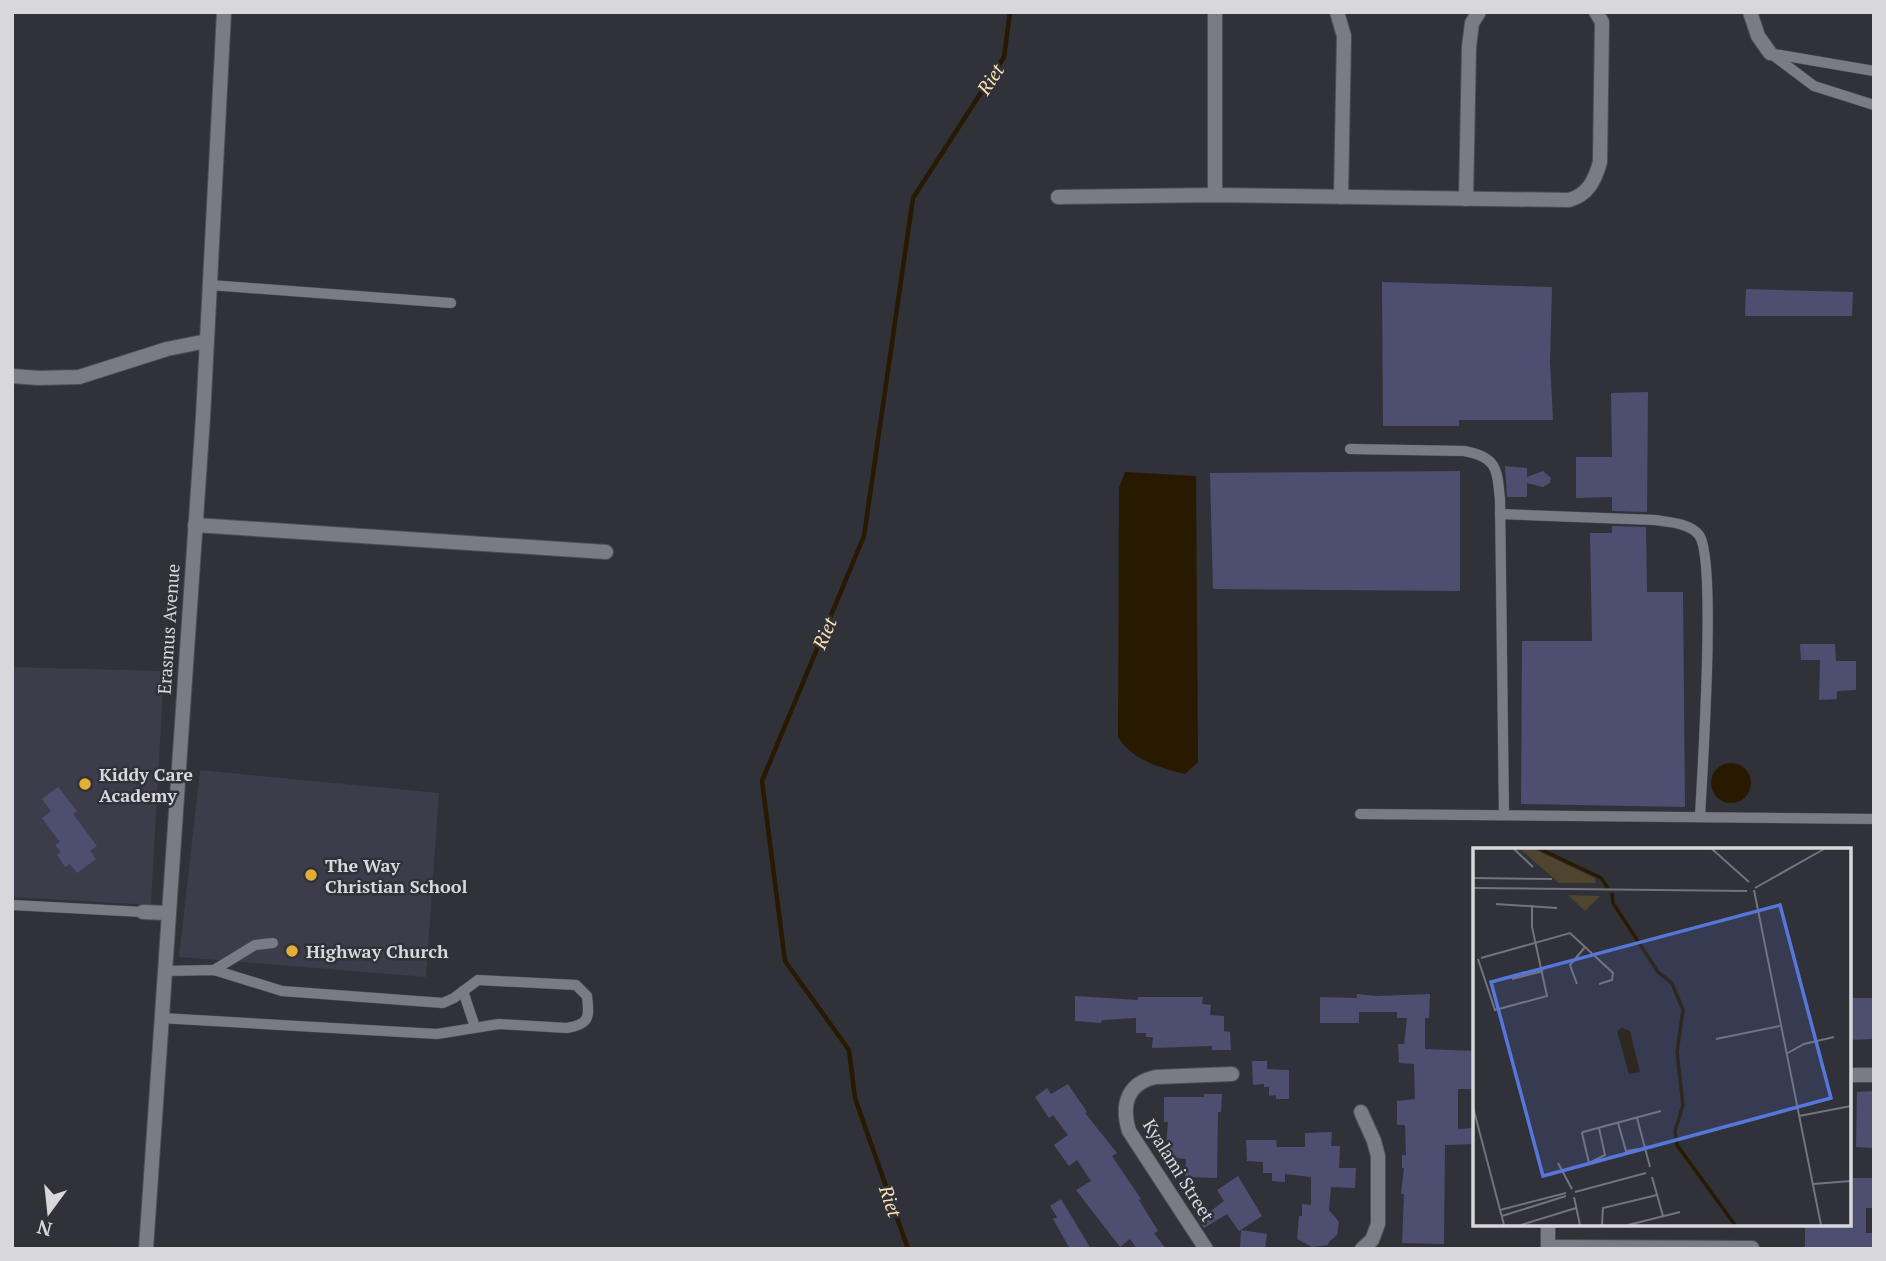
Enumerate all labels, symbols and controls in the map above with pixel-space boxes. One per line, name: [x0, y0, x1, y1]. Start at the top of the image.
water label: Riet: [970, 58, 1010, 100]
street label: Erasmus Avenue: [151, 563, 185, 695]
water label: Riet: [806, 613, 842, 654]
place label: Kiddy Care Academy: [99, 762, 193, 807]
marker: Kiddy Care Academy: [77, 776, 93, 792]
inset map: [1473, 848, 1851, 1226]
place label: The Way Christian School: [325, 853, 467, 898]
marker: The Way Christian School: [303, 867, 319, 883]
place label: Highway Church: [306, 939, 449, 963]
marker: Highway Church: [284, 943, 300, 959]
street label: Kyalami Street: [1138, 1114, 1220, 1226]
north arrow: [14, 1177, 84, 1247]
water label: Riet: [874, 1181, 908, 1221]
text: N: [34, 1215, 55, 1243]

